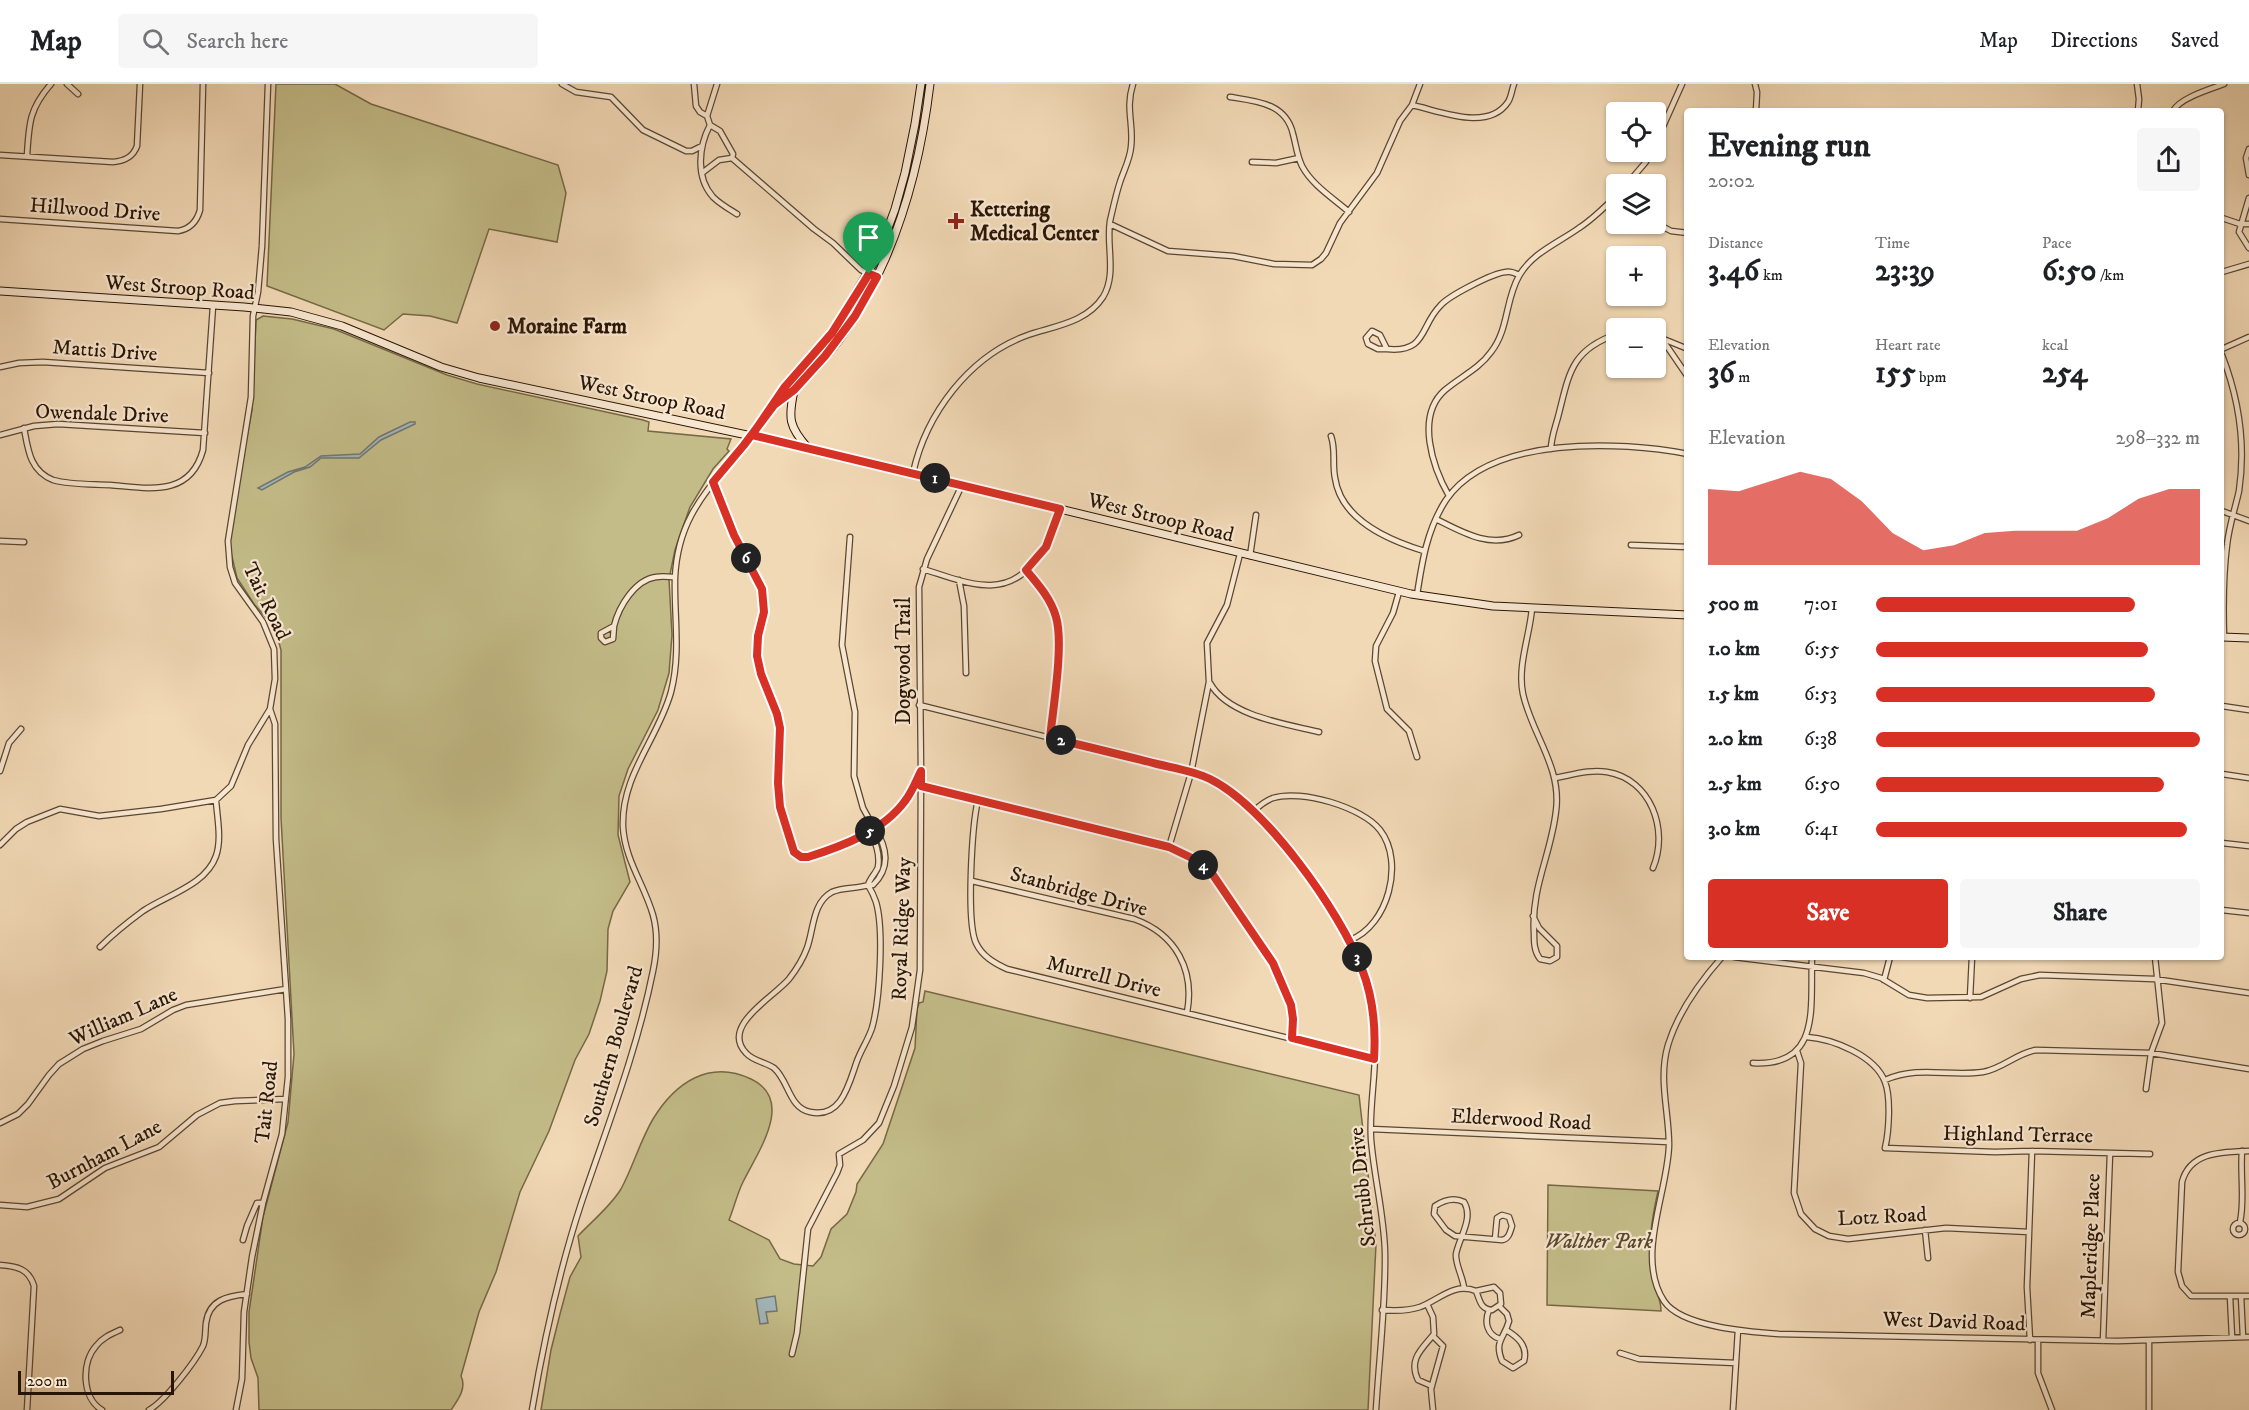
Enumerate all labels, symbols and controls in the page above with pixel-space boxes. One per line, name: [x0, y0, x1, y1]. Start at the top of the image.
search box: [118, 14, 538, 68]
text: Map: [30, 24, 82, 59]
icon: search: [139, 25, 172, 58]
text: Search here: [187, 28, 288, 55]
text: Map: [1979, 28, 2018, 54]
text: Directions: [2051, 28, 2138, 54]
text: Saved: [2171, 28, 2219, 54]
map controls: [1606, 102, 1666, 378]
button: locate: [1606, 102, 1666, 162]
text: Evening run: [1708, 126, 1870, 167]
button: share: [2137, 128, 2200, 191]
text: 20:02: [1708, 169, 1754, 194]
button: layers: [1606, 174, 1666, 234]
street label: Hillwood Drive: [29, 192, 162, 228]
place label: Kettering Medical Center: [970, 197, 1100, 247]
pin: [843, 212, 894, 274]
marker: Kettering Medical Center: [947, 212, 965, 230]
icon: arrive: [852, 221, 885, 254]
text: Distance: [1708, 233, 1763, 253]
text: Time: [1875, 233, 1910, 253]
text: Pace: [2042, 233, 2072, 253]
button: +: [1606, 246, 1666, 306]
text: 3.46: [1708, 253, 1760, 290]
text: 23:39: [1875, 253, 1935, 290]
text: 6:50: [2042, 253, 2097, 290]
text: km: [1760, 265, 1783, 285]
text: /km: [2097, 265, 2124, 285]
street label: West Stroop Road: [103, 270, 256, 306]
place label: Moraine Farm: [507, 314, 627, 340]
button: −: [1606, 318, 1666, 378]
marker: Moraine Farm: [488, 319, 502, 333]
street label: Mattis Drive: [52, 334, 159, 368]
text: Elevation: [1708, 335, 1770, 355]
text: Heart rate: [1875, 335, 1941, 355]
text: kcal: [2042, 335, 2068, 355]
text: 36: [1708, 355, 1735, 392]
text: 155: [1875, 355, 1916, 392]
text: 254: [2042, 355, 2087, 392]
text: m: [1735, 367, 1750, 387]
text: bpm: [1916, 367, 1947, 387]
street label: West Stroop Road: [575, 369, 728, 426]
street label: Owendale Drive: [35, 399, 169, 429]
text: Elevation: [1708, 426, 1785, 451]
text: 298–332 m: [2116, 426, 2200, 451]
pin: 1: [920, 463, 950, 493]
text: 1: [932, 468, 938, 488]
street label: West Stroop Road: [1084, 487, 1237, 549]
pin: 6: [731, 543, 761, 573]
text: 6: [742, 548, 750, 568]
street label: Tait Road: [236, 558, 296, 645]
text: 500 m: [1708, 592, 1759, 617]
text: 7:01: [1804, 592, 1838, 617]
street label: Dogwood Trail: [891, 597, 917, 725]
text: 1.0 km: [1708, 637, 1760, 662]
text: 6:55: [1804, 637, 1840, 662]
text: 1.5 km: [1708, 682, 1759, 707]
text: 6:53: [1804, 682, 1837, 707]
pin: 2: [1046, 725, 1076, 755]
text: 2.0 km: [1708, 727, 1763, 752]
text: 6:38: [1804, 727, 1837, 752]
text: 2: [1057, 730, 1065, 750]
text: 2.5 km: [1708, 772, 1762, 797]
text: 6:50: [1804, 772, 1840, 797]
pin: 5: [855, 816, 885, 846]
text: 3.0 km: [1708, 817, 1760, 842]
text: 6:41: [1804, 817, 1838, 842]
text: 5: [866, 821, 874, 841]
pin: 4: [1188, 850, 1218, 880]
text: 4: [1198, 855, 1208, 875]
street label: Royal Ridge Way: [886, 856, 918, 1001]
street label: Stanbridge Drive: [1007, 861, 1151, 923]
button: Save: [1708, 879, 1948, 948]
button: Share: [1960, 879, 2200, 948]
pin: 3: [1342, 942, 1372, 972]
text: 3: [1354, 947, 1360, 967]
street label: Murrell Drive: [1044, 950, 1164, 1004]
street label: Southern Boulevard: [579, 962, 649, 1130]
street label: William Lane: [64, 981, 182, 1053]
street label: Tait Road: [250, 1059, 284, 1145]
street label: Elderwood Road: [1450, 1103, 1592, 1137]
street label: Burnham Lane: [43, 1114, 166, 1196]
street label: Highland Terrace: [1943, 1121, 2094, 1149]
street label: Schrubb Drive: [1344, 1126, 1382, 1248]
street label: Mapleridge Place: [2075, 1172, 2107, 1319]
street label: Lotz Road: [1837, 1202, 1928, 1232]
park label: Walther Park: [1545, 1229, 1653, 1255]
street label: West David Road: [1881, 1306, 2026, 1338]
scale bar: [18, 1368, 174, 1396]
text: 200 m: [27, 1371, 68, 1391]

